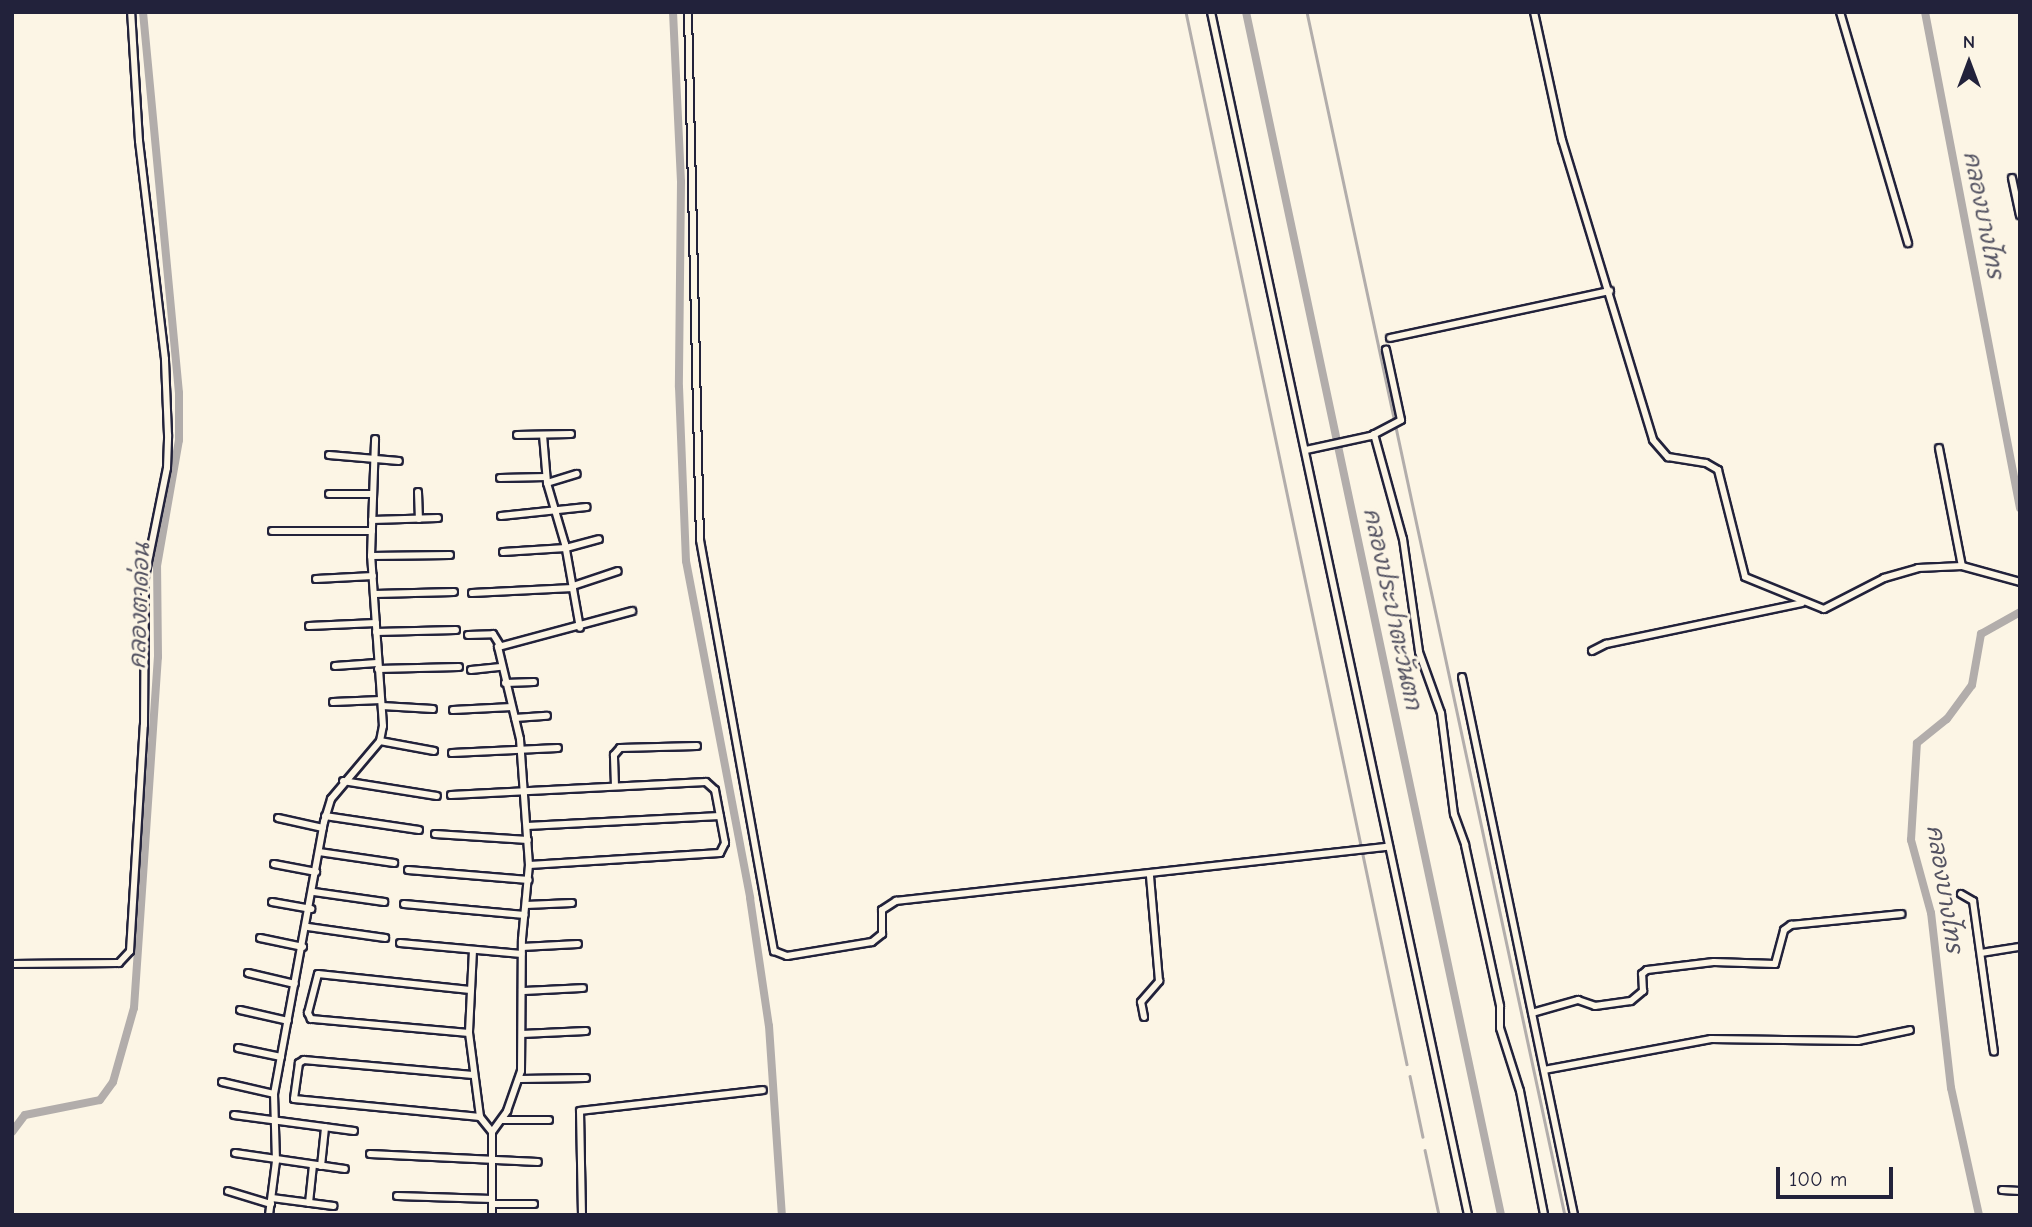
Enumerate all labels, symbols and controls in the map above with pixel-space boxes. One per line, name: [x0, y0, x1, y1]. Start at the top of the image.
north arrow: [1934, 28, 2004, 98]
text: N: [1963, 31, 1975, 53]
water label: คลองบางไทร: [1957, 149, 2009, 281]
water label: คลองประปาตะวันตก: [1357, 506, 1427, 712]
water label: คลองตาด่อน: [124, 543, 156, 669]
water label: คลองบางไทร: [1920, 823, 1968, 955]
scale bar: [1780, 1154, 1897, 1198]
text: 100 m: [1789, 1167, 1847, 1191]

